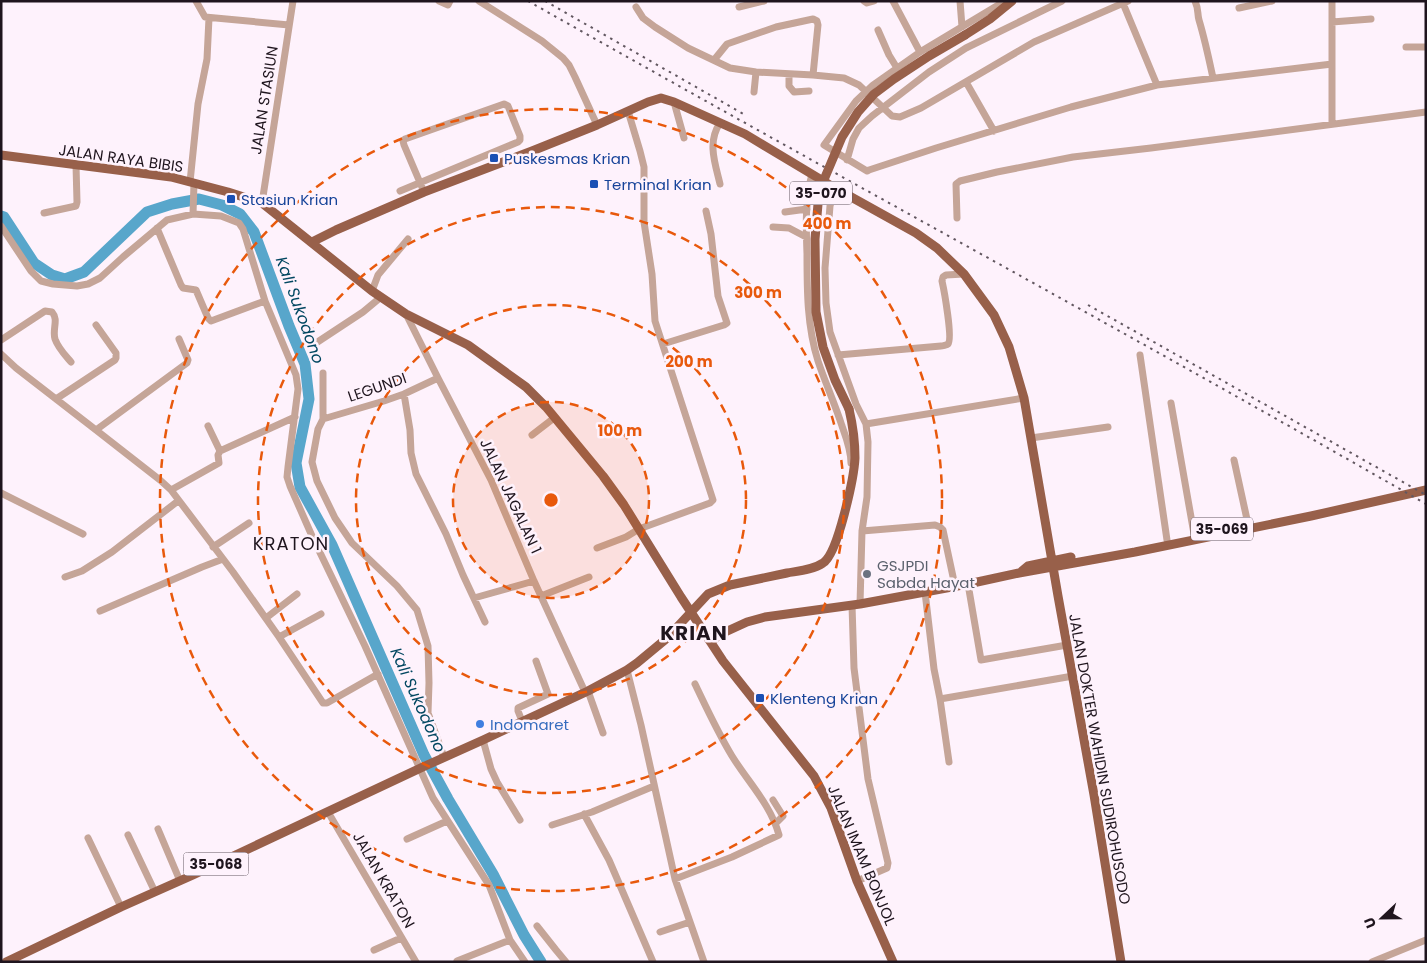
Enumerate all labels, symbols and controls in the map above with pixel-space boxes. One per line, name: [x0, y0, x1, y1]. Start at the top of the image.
street label: JALAN STASIUN: [245, 44, 283, 156]
street label: JALAN RAYA BIBIS: [57, 139, 185, 177]
place label: Puskesmas Krian: [504, 148, 630, 169]
marker: Puskesmas Krian: [488, 152, 500, 164]
place label: Terminal Krian: [604, 174, 712, 195]
marker: Terminal Krian: [588, 178, 600, 190]
road number: 35-070: [790, 182, 852, 204]
place label: Stasiun Krian: [241, 189, 338, 210]
marker: Stasiun Krian: [225, 193, 237, 205]
text: 400 m: [803, 213, 852, 234]
water label: Kali Sukodono: [270, 253, 330, 367]
text: 300 m: [734, 282, 782, 303]
text: 200 m: [665, 351, 713, 372]
street label: LEGUNDI: [345, 367, 409, 407]
text: 100 m: [598, 420, 642, 441]
street label: JALAN JAGALAN 1: [475, 435, 547, 557]
centre of rings: [542, 491, 560, 509]
road number: 35-069: [1191, 518, 1253, 540]
district label: KRATON: [253, 531, 329, 556]
place label: GSJPDI Sabda Hayat: [877, 555, 975, 593]
marker: GSJPDI Sabda Hayat: [861, 568, 873, 580]
street label: JALAN DOKTER WAHIDIN SUDIROHUSODO: [1064, 612, 1136, 906]
district label: KRIAN: [660, 619, 728, 647]
water label: Kali Sukodono: [385, 644, 451, 756]
place label: Klenteng Krian: [770, 688, 878, 709]
marker: Klenteng Krian: [754, 692, 766, 704]
place label: Indomaret: [490, 714, 569, 735]
marker: Indomaret: [474, 718, 486, 730]
street label: JALAN IMAM BONJOL: [823, 782, 901, 929]
street label: JALAN KRATON: [348, 828, 420, 932]
road number: 35-068: [184, 852, 248, 876]
north arrow: [1357, 893, 1407, 943]
text: U: [1359, 914, 1381, 931]

